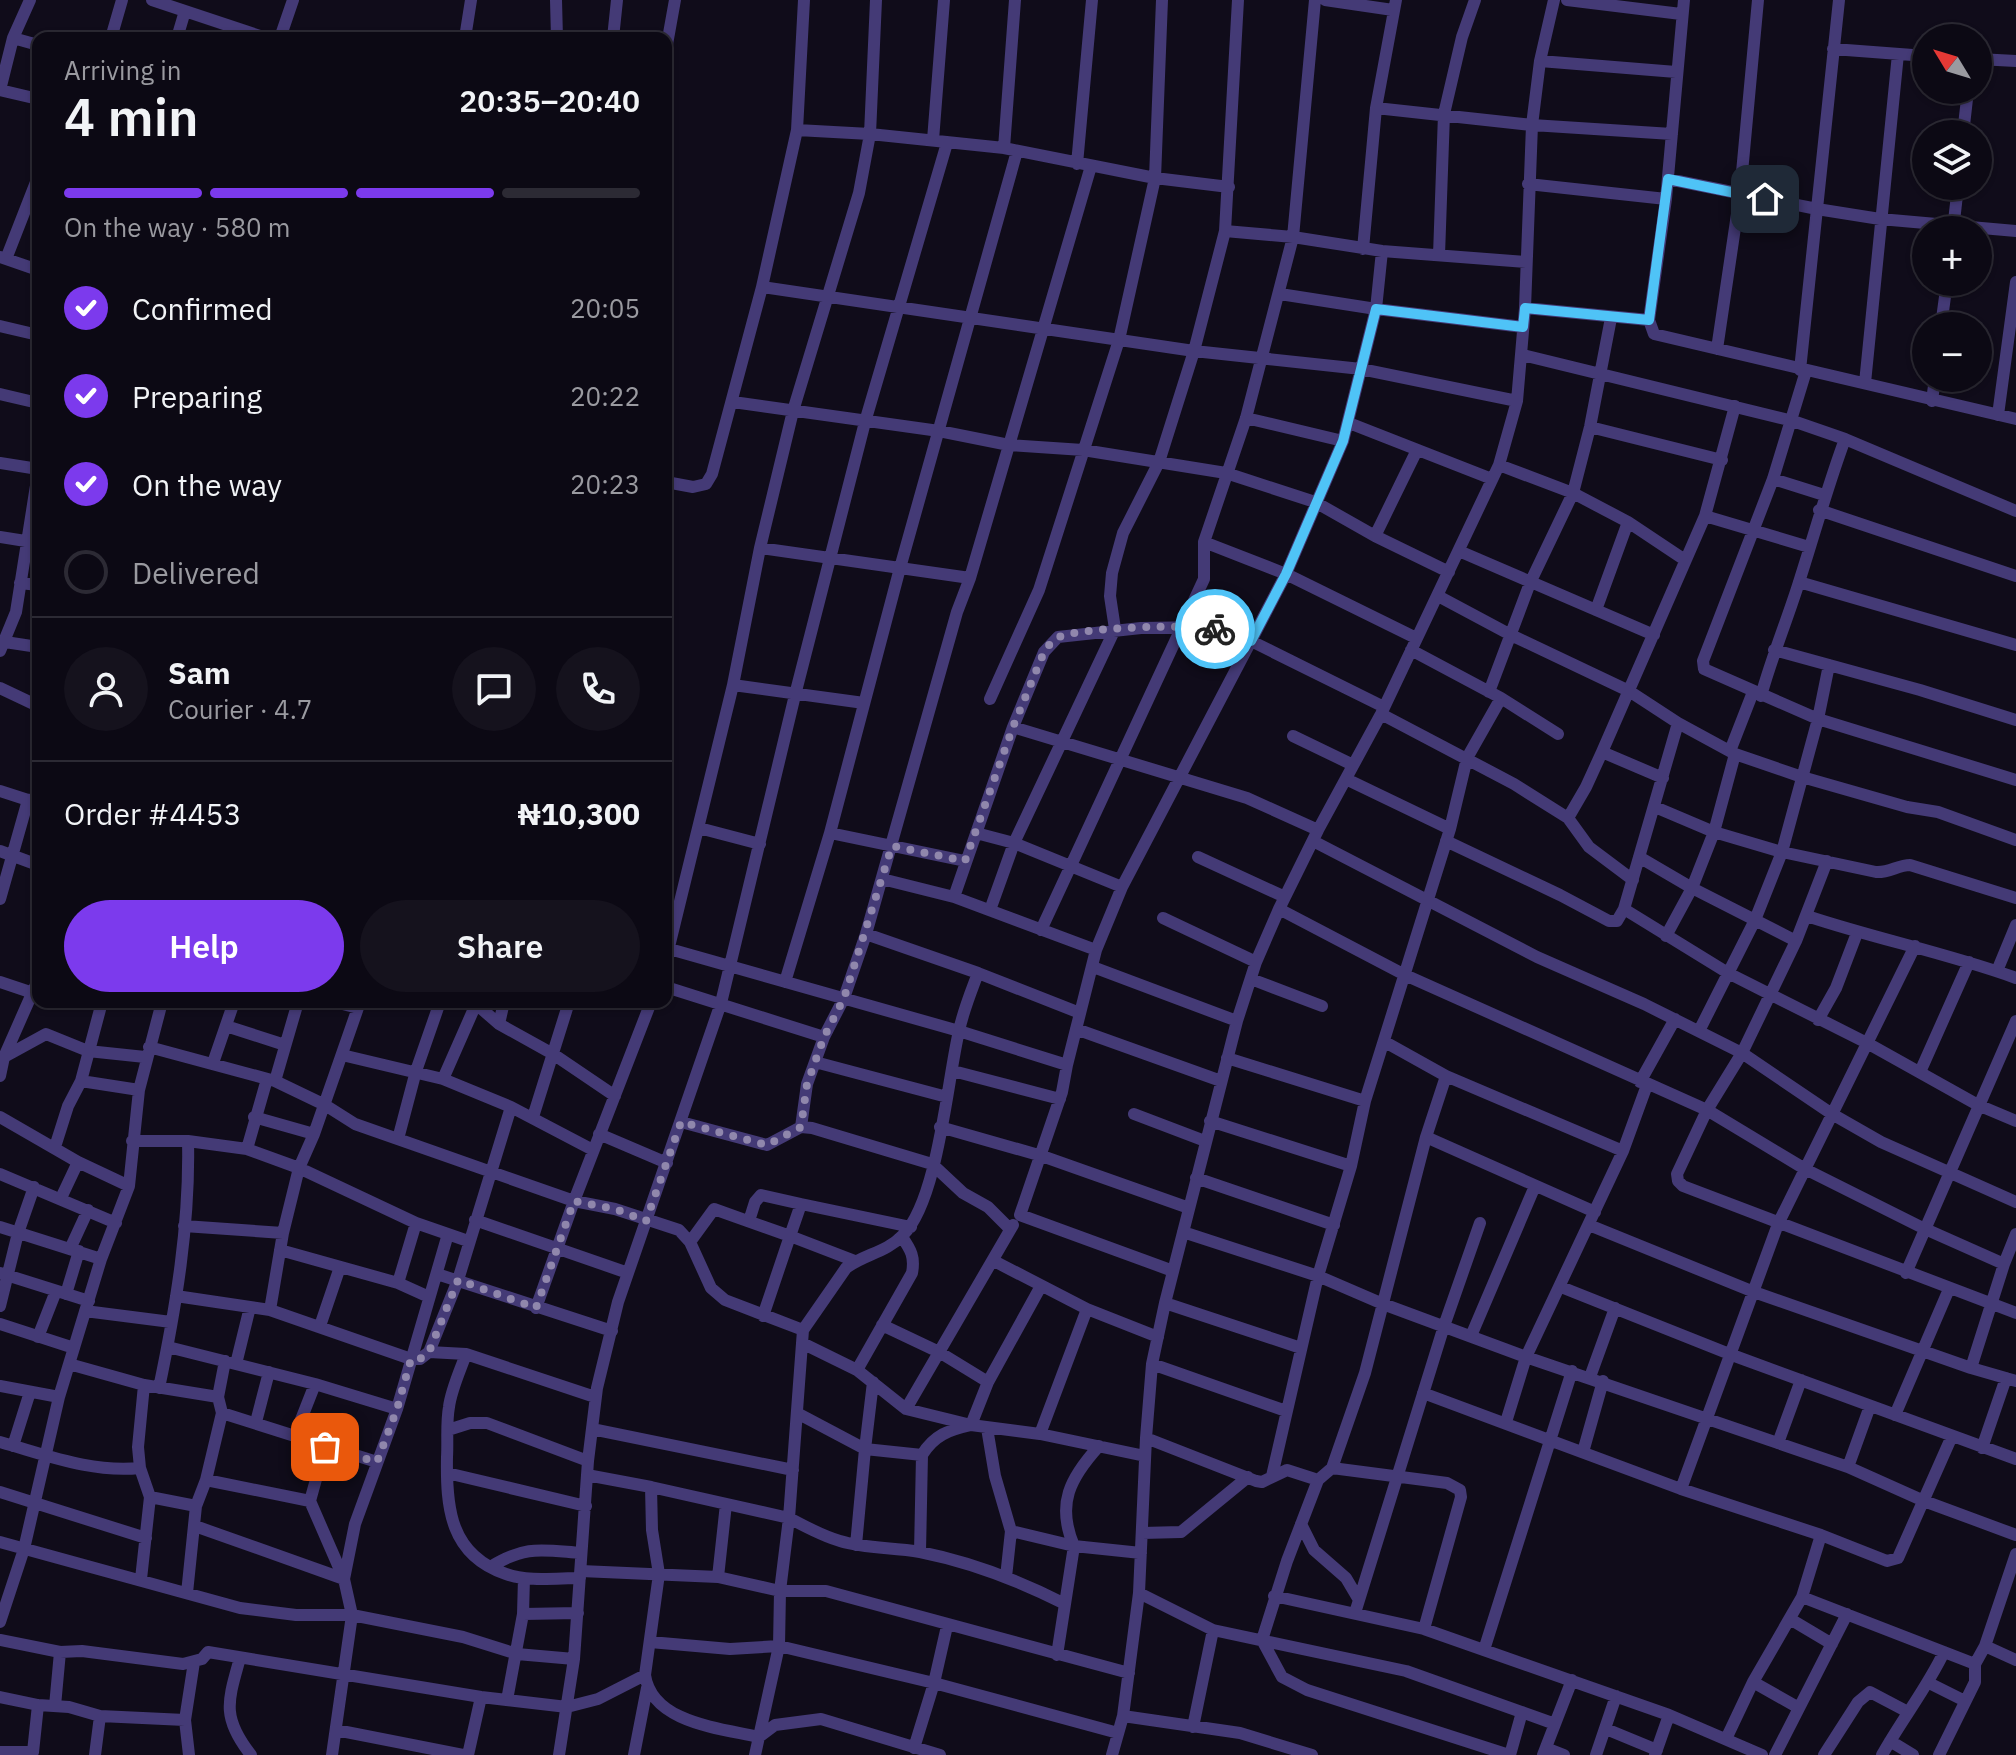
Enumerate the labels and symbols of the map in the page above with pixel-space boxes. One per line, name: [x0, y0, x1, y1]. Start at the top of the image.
north arrow: [1912, 24, 1992, 104]
pin: [1731, 165, 1799, 233]
courier: [1175, 589, 1255, 669]
pin: [291, 1413, 359, 1481]

